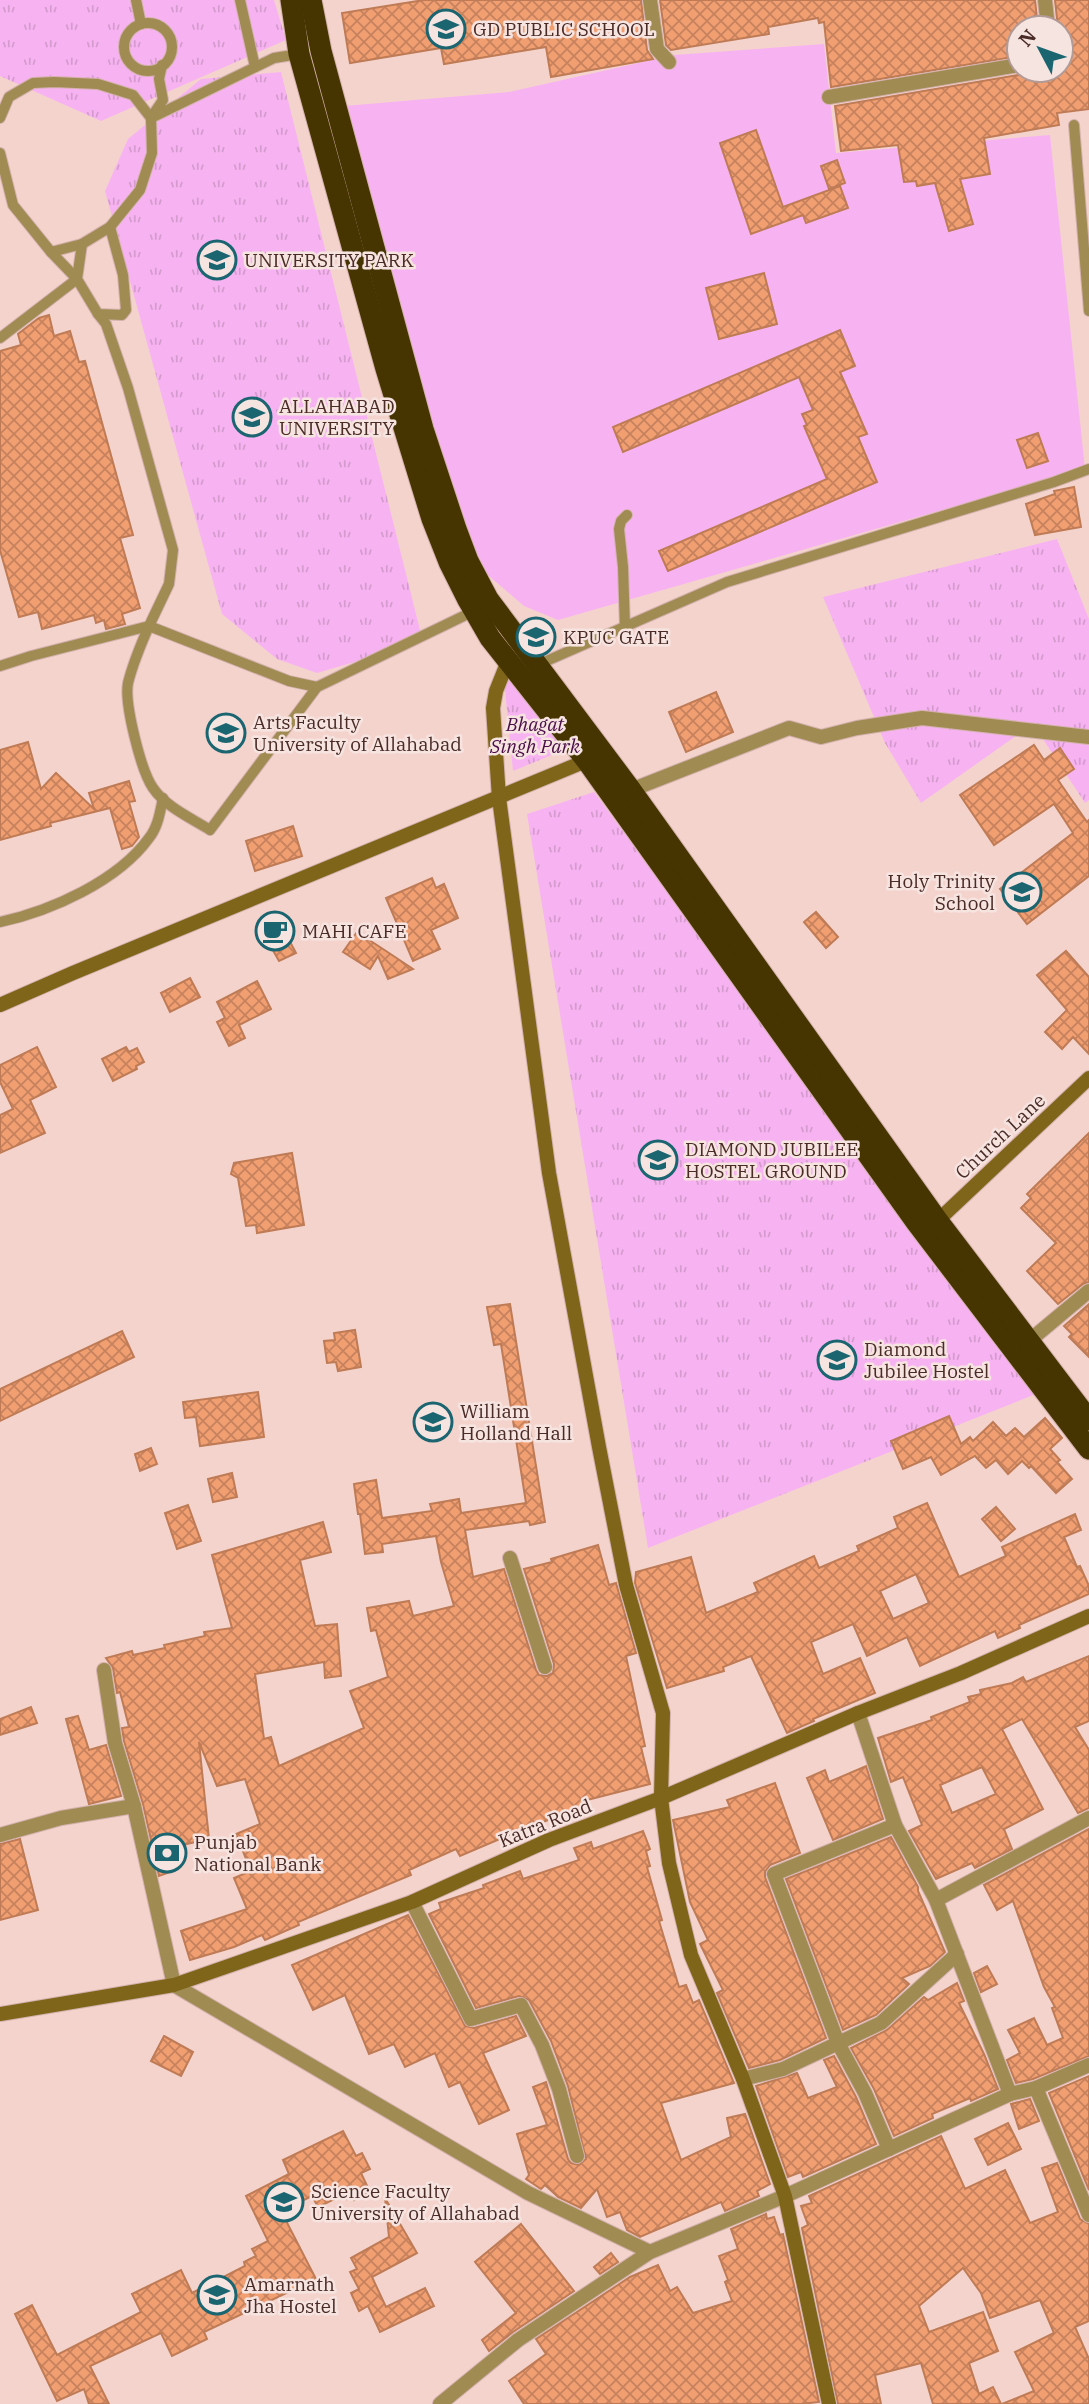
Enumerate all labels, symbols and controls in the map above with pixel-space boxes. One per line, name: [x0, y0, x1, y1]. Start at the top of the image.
school or university icon: GD PUBLIC SCHOOL: [425, 8, 467, 50]
north arrow: [1005, 14, 1075, 84]
place label: GD PUBLIC SCHOOL: [473, 17, 655, 41]
text: N: [1013, 24, 1041, 51]
school or university icon: UNIVERSITY PARK: [196, 239, 238, 281]
place label: UNIVERSITY PARK: [244, 248, 415, 272]
place label: ALLAHABAD UNIVERSITY: [279, 394, 395, 440]
school or university icon: ALLAHABAD UNIVERSITY: [231, 396, 273, 438]
school or university icon: KPUC GATE: [515, 616, 557, 658]
place label: KPUC GATE: [563, 625, 669, 649]
place label: Arts Faculty University of Allahabad: [253, 710, 462, 756]
school or university icon: Arts Faculty University of Allahabad: [205, 712, 247, 754]
park label: Bhagat Singh Park: [489, 712, 581, 758]
place label: Holy Trinity School: [888, 869, 996, 915]
school or university icon: Holy Trinity School: [1001, 871, 1043, 913]
cafe icon: MAHI CAFE: [254, 910, 296, 952]
place label: MAHI CAFE: [302, 919, 407, 943]
street label: Church Lane: [950, 1088, 1050, 1184]
place label: DIAMOND JUBILEE HOSTEL GROUND: [685, 1137, 858, 1183]
school or university icon: DIAMOND JUBILEE HOSTEL GROUND: [637, 1139, 679, 1181]
place label: Diamond Jubilee Hostel: [864, 1337, 990, 1383]
school or university icon: Diamond Jubilee Hostel: [816, 1339, 858, 1381]
place label: William Holland Hall: [460, 1399, 573, 1445]
school or university icon: William Holland Hall: [412, 1401, 454, 1443]
street label: Katra Road: [495, 1793, 595, 1853]
place label: Punjab National Bank: [194, 1830, 321, 1876]
bank icon: Punjab National Bank: [146, 1832, 188, 1874]
place label: Science Faculty University of Allahabad: [311, 2179, 520, 2225]
school or university icon: Science Faculty University of Allahabad: [263, 2181, 305, 2223]
place label: Amarnath Jha Hostel: [244, 2272, 337, 2318]
school or university icon: Amarnath Jha Hostel: [196, 2274, 238, 2316]

